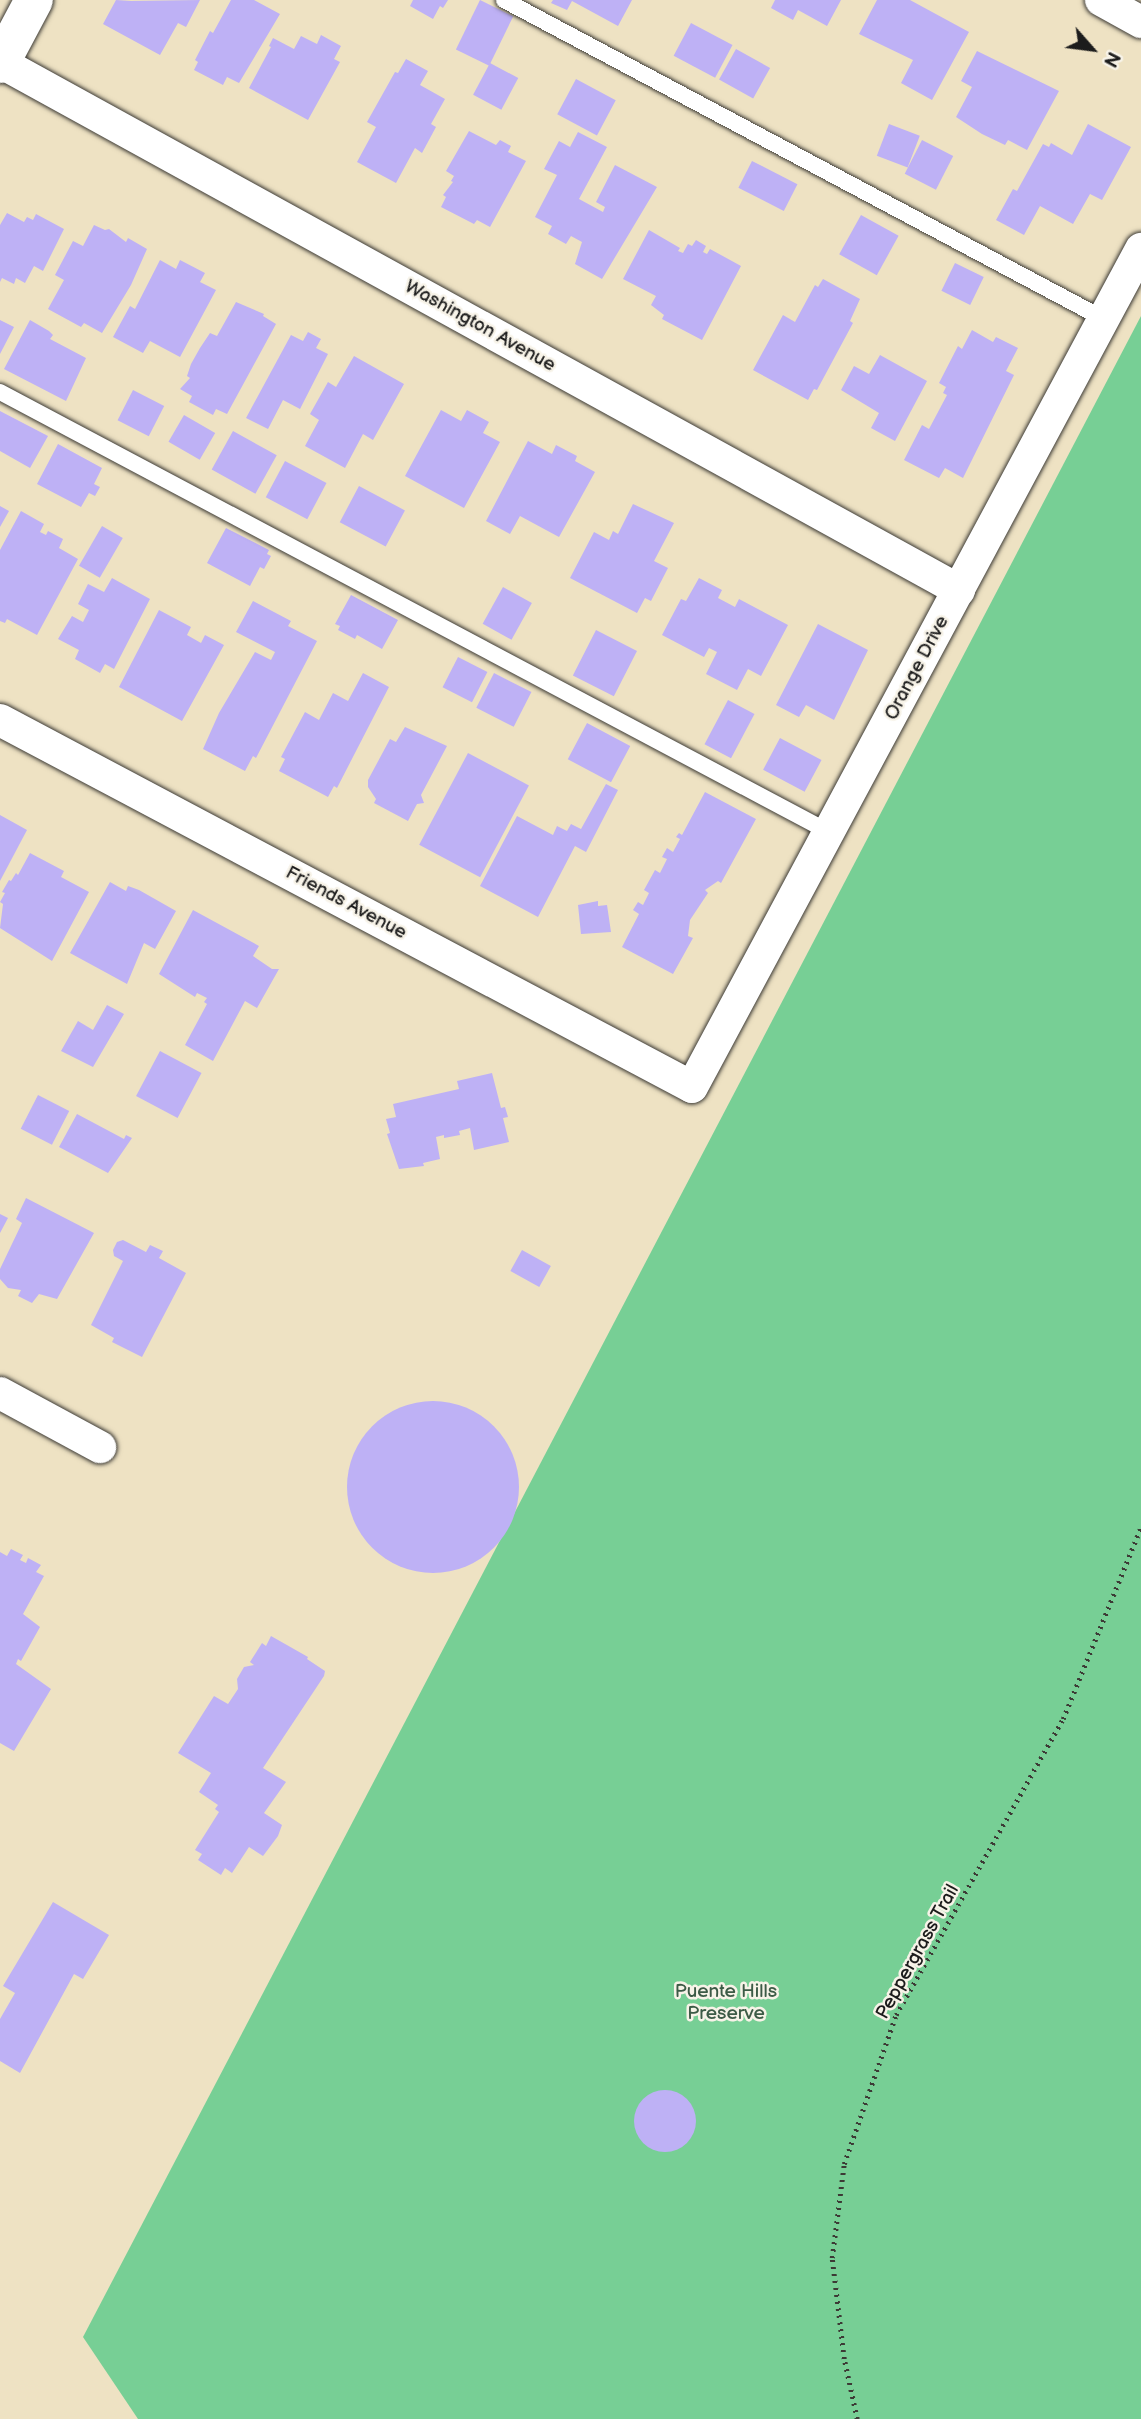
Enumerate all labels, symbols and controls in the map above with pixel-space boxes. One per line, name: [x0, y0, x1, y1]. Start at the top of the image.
north arrow: [1057, 14, 1127, 84]
text: N: [1097, 47, 1124, 71]
street label: Washington Avenue: [401, 275, 559, 377]
street label: Orange Drive: [880, 612, 954, 724]
street label: Friends Avenue: [282, 862, 410, 944]
street label: Peppergrass Trail: [871, 1881, 965, 2023]
park label: Puente Hills Preserve: [675, 1981, 777, 2025]

